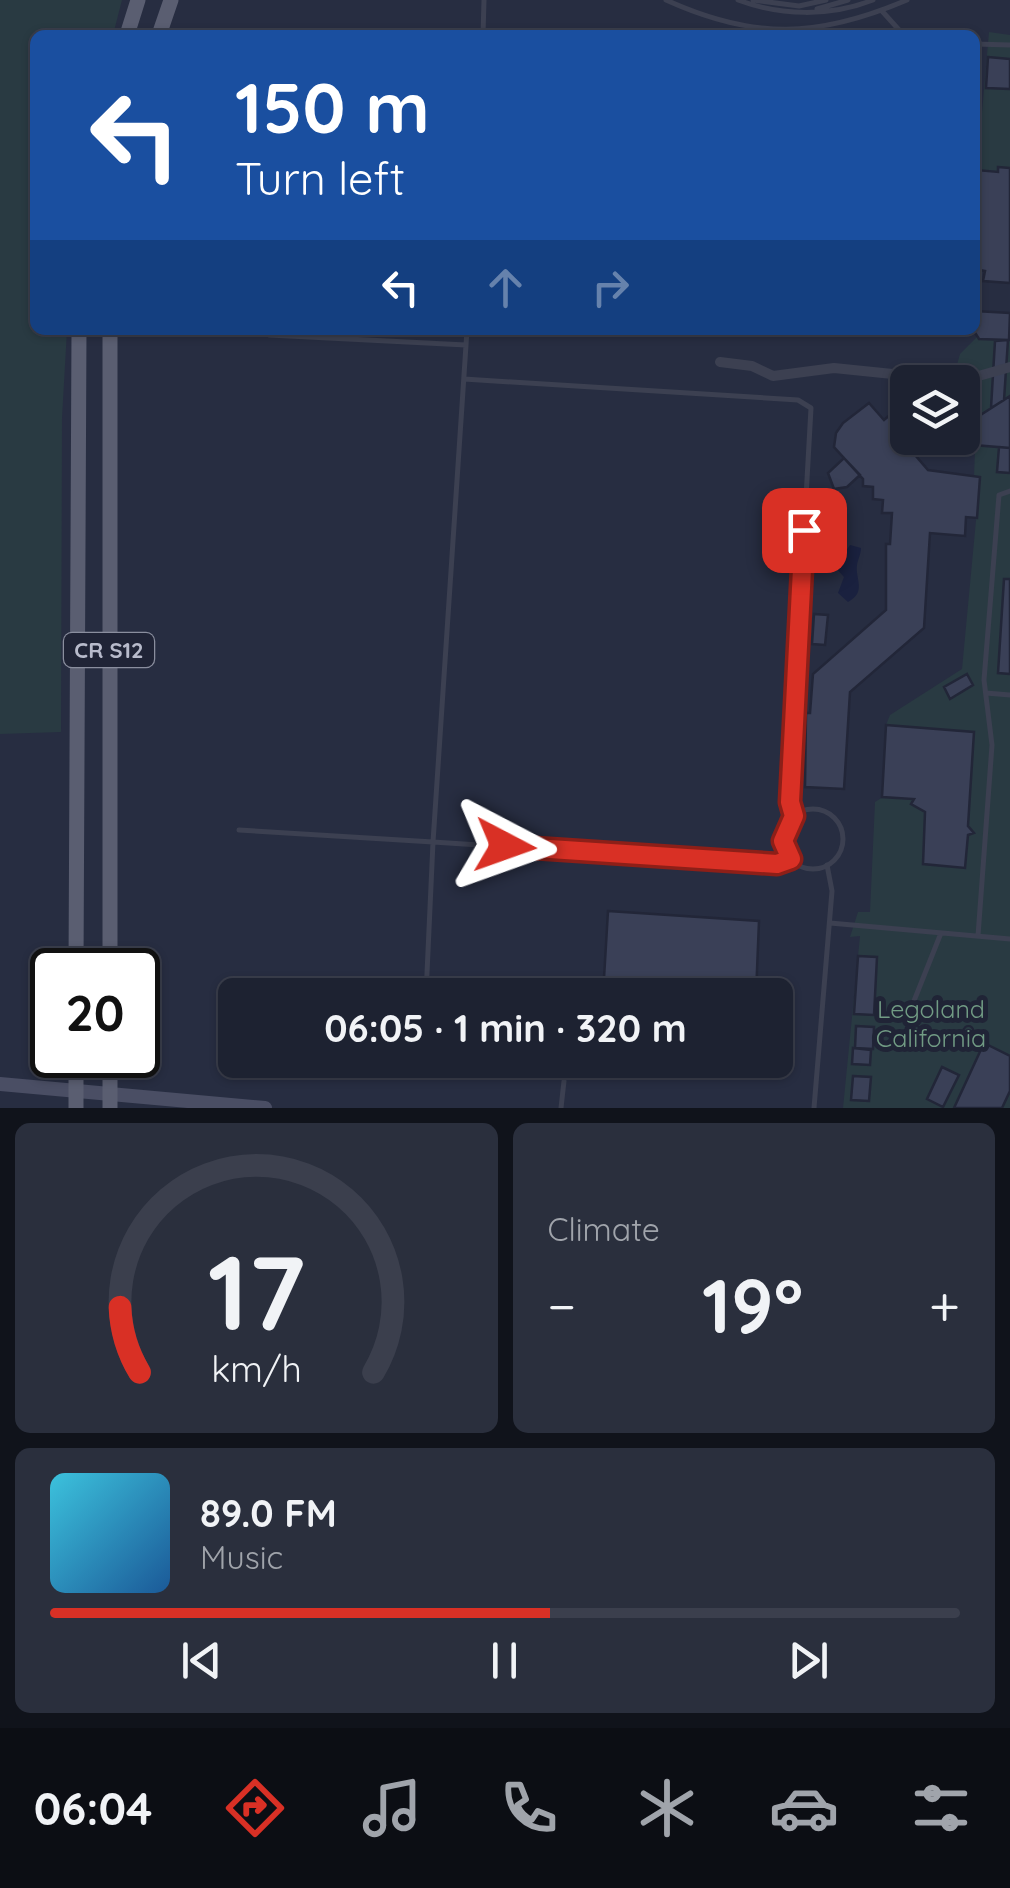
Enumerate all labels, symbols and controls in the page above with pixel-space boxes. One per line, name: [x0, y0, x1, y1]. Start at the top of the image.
text: 150 m: [235, 63, 430, 151]
icon: left: [70, 70, 200, 200]
text: Turn left: [235, 150, 405, 206]
icon: left: [373, 260, 428, 315]
icon: ahead: [478, 260, 533, 315]
icon: right: [583, 260, 638, 315]
map controls: [890, 365, 980, 455]
button: layers: [890, 365, 980, 455]
pin: [762, 488, 847, 573]
icon: arrive: [777, 503, 832, 558]
road number: CR S12: [64, 633, 154, 667]
position arrow: [453, 794, 557, 898]
speed limit sign: 20: [30, 948, 160, 1078]
park label: Legoland California: [876, 993, 986, 1053]
text: 06:05 · 1 min · 320 m: [324, 1004, 687, 1052]
text: Climate: [548, 1209, 660, 1249]
text: 17: [207, 1226, 305, 1356]
text: 19°: [702, 1258, 803, 1352]
text: −: [548, 1271, 576, 1340]
text: +: [929, 1271, 960, 1340]
text: km/h: [211, 1346, 302, 1391]
text: 89.0 FM: [200, 1489, 337, 1537]
text: Music: [200, 1537, 283, 1577]
icon: previous: [174, 1633, 229, 1688]
icon: pause: [477, 1633, 532, 1688]
icon: next: [781, 1633, 836, 1688]
icon: directions: [220, 1773, 290, 1843]
icon: music: [357, 1773, 427, 1843]
icon: phone: [494, 1773, 564, 1843]
icon: climate: [632, 1773, 702, 1843]
icon: car: [769, 1773, 839, 1843]
icon: filters: [906, 1773, 976, 1843]
text: 06:04: [34, 1780, 153, 1836]

